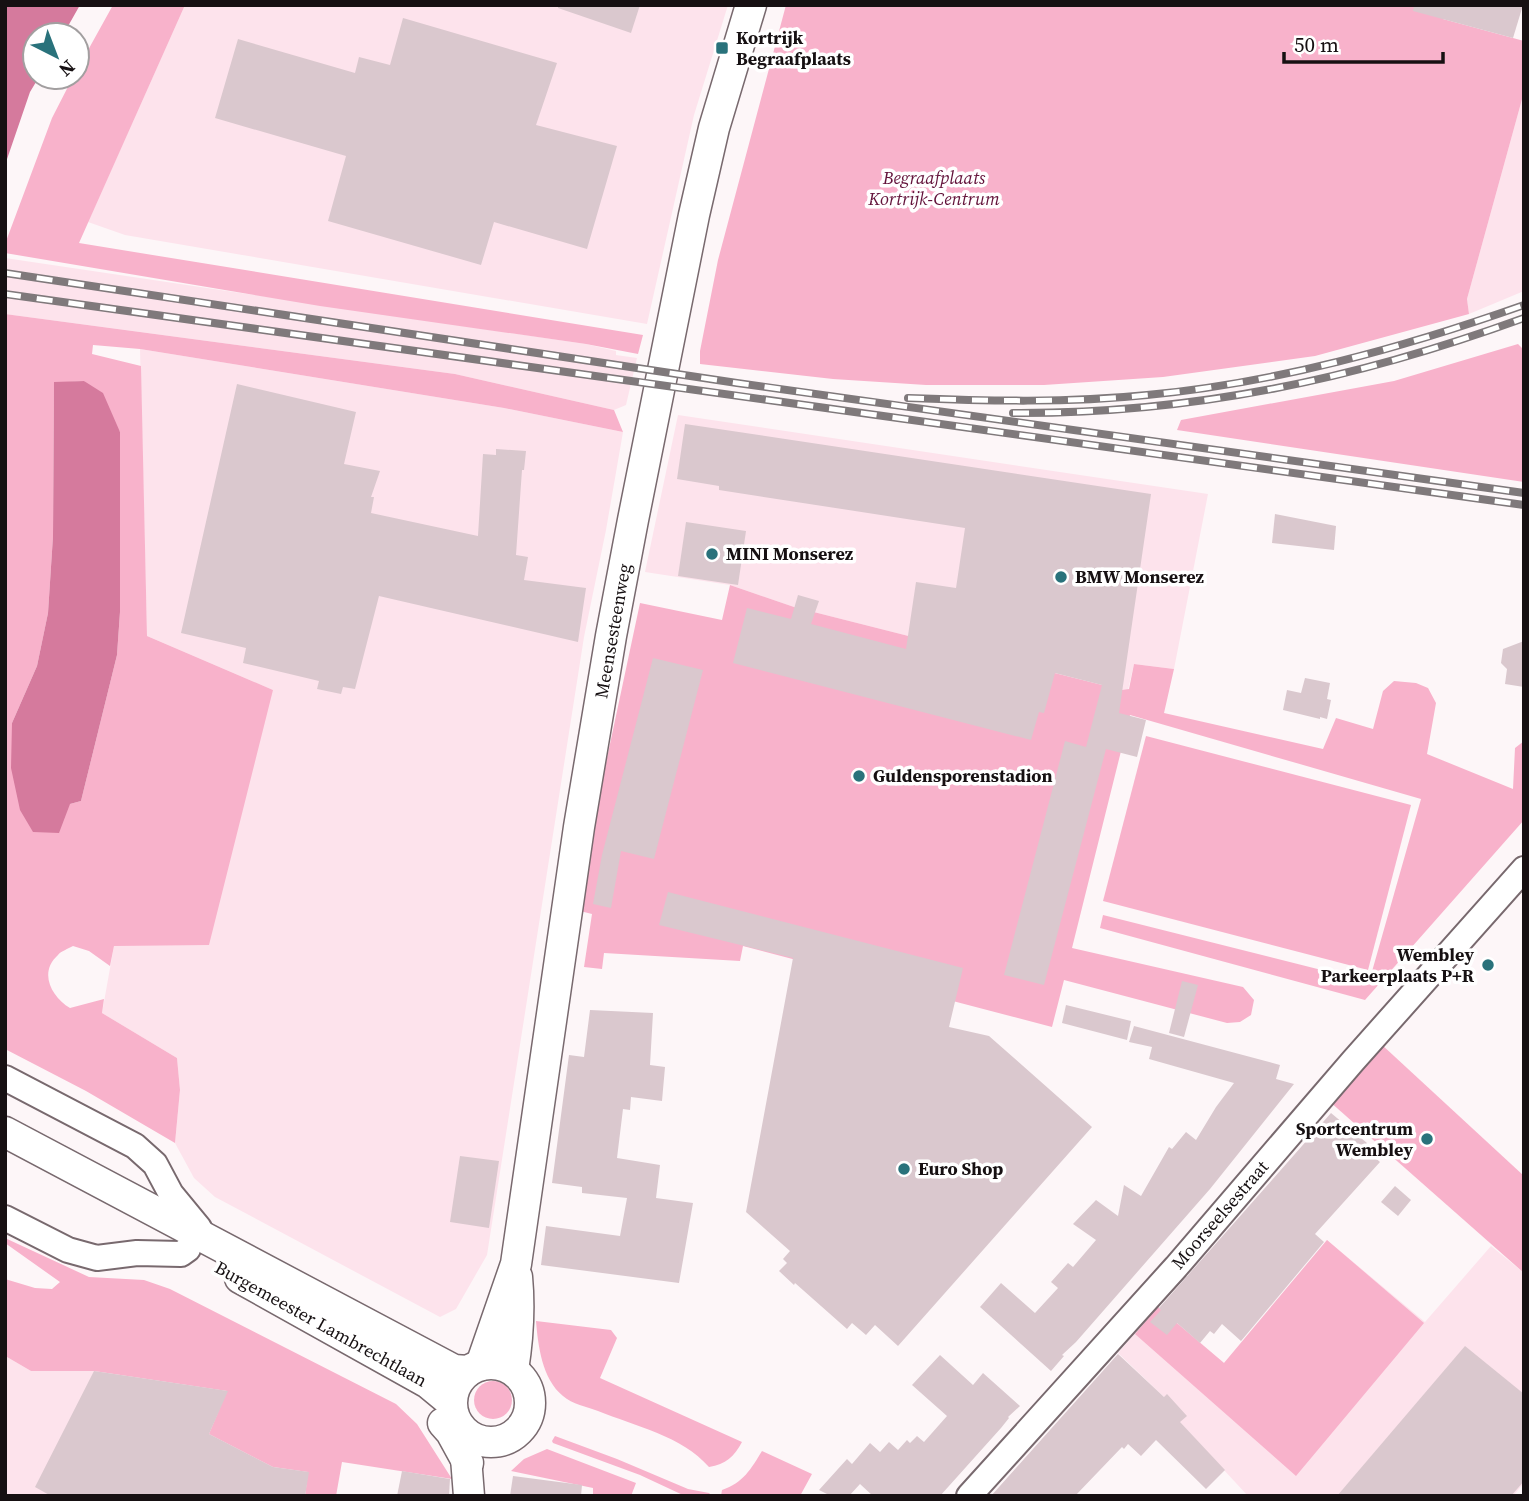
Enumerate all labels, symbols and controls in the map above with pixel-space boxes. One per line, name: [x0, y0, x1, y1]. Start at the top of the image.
north arrow: [21, 21, 91, 91]
scale bar: [1284, 21, 1443, 65]
place label: Kortrijk Begraafplaats: [736, 25, 851, 71]
text: 50 m: [1294, 30, 1339, 59]
marker: Kortrijk Begraafplaats: [714, 40, 730, 56]
text: N: [53, 54, 81, 83]
park label: Begraafplaats Kortrijk-Centrum: [867, 165, 1000, 211]
place label: MINI Monserez: [726, 541, 854, 566]
marker: MINI Monserez: [704, 546, 720, 562]
street label: Meensesteenweg: [588, 562, 637, 700]
place label: BMW Monserez: [1075, 564, 1205, 589]
marker: BMW Monserez: [1053, 569, 1069, 585]
place label: Guldensporenstadion: [873, 763, 1053, 788]
marker: Guldensporenstadion: [851, 768, 867, 784]
place label: Wembley Parkeerplaats P+R: [1321, 942, 1475, 988]
marker: Wembley Parkeerplaats P+R: [1480, 957, 1496, 973]
place label: Sportcentrum Wembley: [1296, 1116, 1413, 1162]
marker: Sportcentrum Wembley: [1419, 1131, 1435, 1147]
street label: Moorseelsestraat: [1165, 1155, 1274, 1274]
place label: Euro Shop: [918, 1156, 1003, 1181]
marker: Euro Shop: [896, 1161, 912, 1177]
street label: Burgemeester Lambrechtlaan: [211, 1255, 432, 1392]

